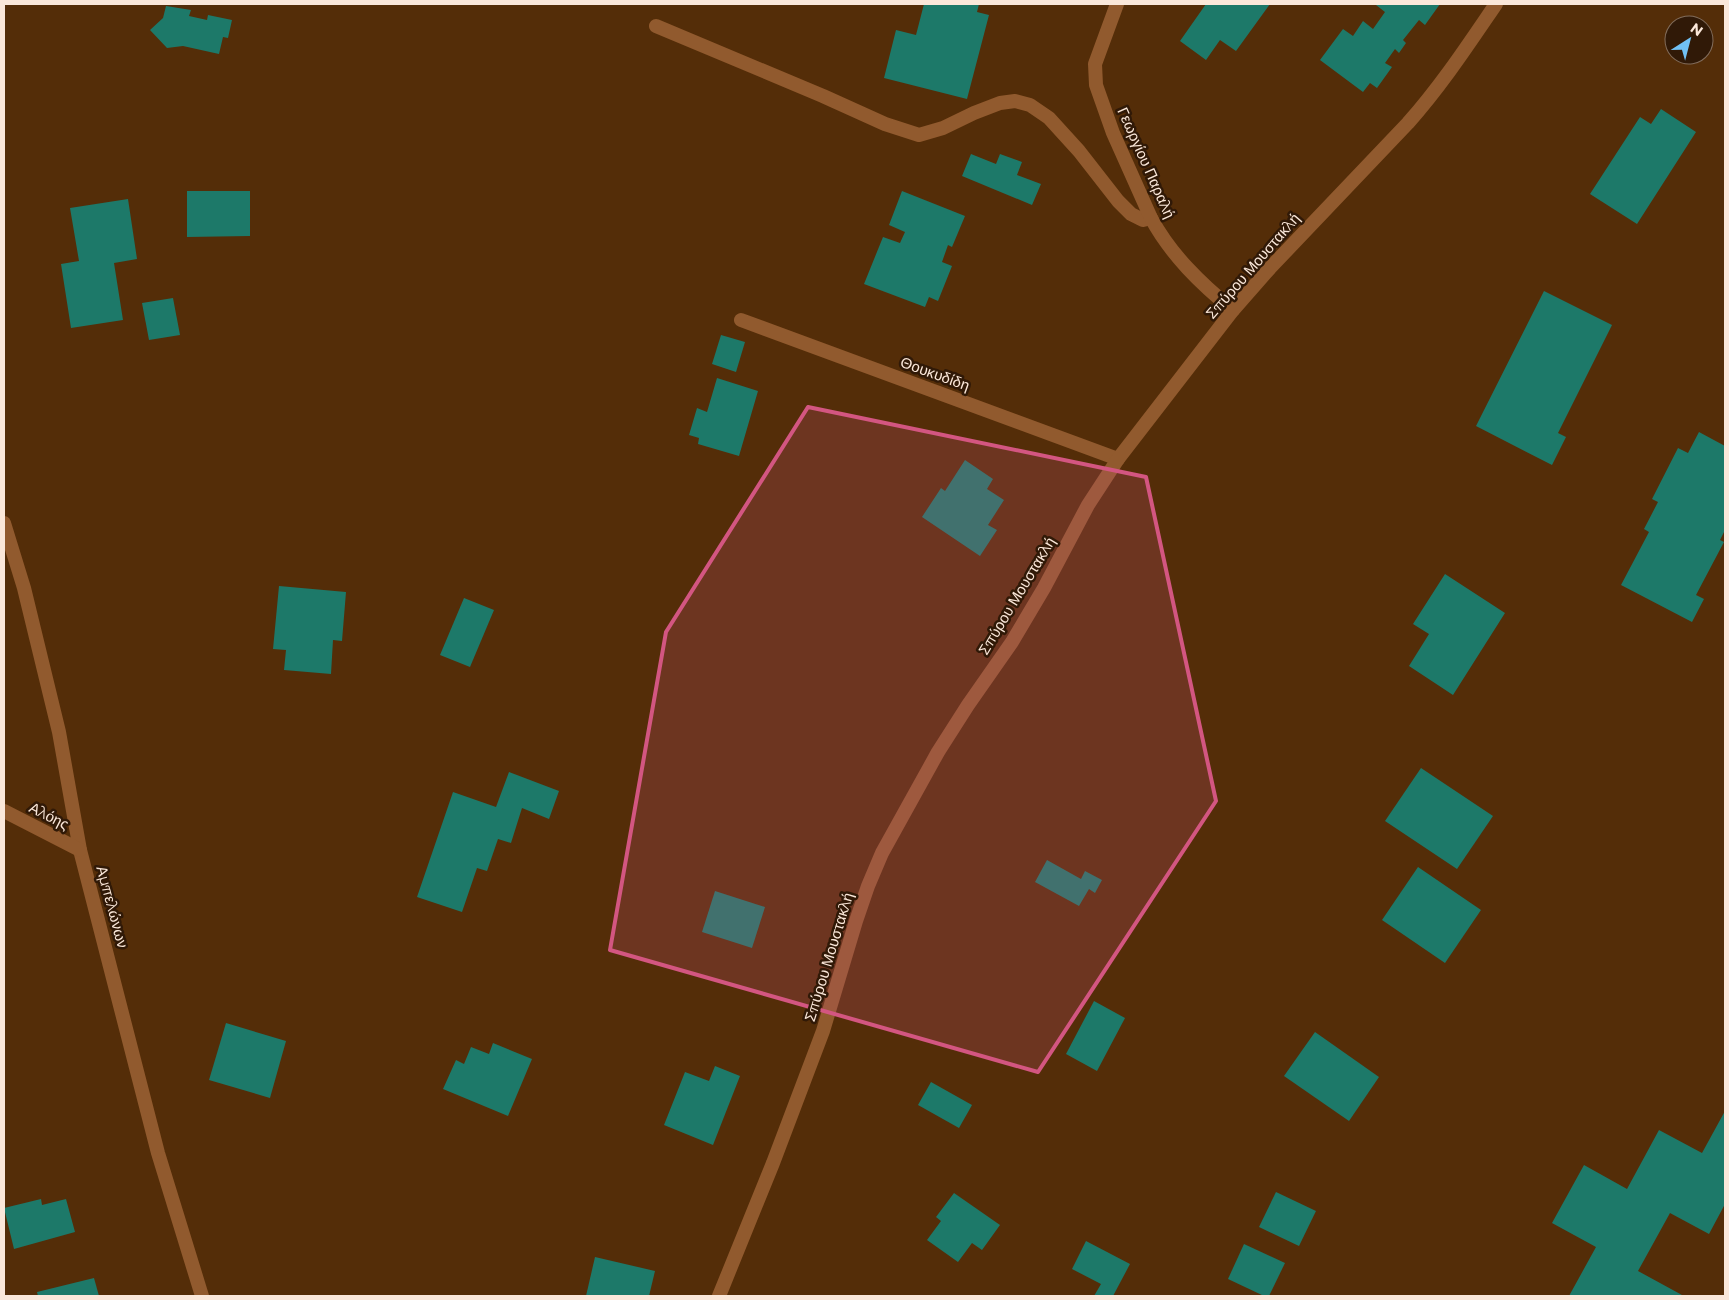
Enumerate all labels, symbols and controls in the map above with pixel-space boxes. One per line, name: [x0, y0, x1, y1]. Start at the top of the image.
north arrow: [1664, 15, 1714, 65]
text: N: [1687, 19, 1707, 40]
street label: Γεωργίου Παραλή: [1113, 104, 1179, 221]
street label: Σπύρου Μουστακλή: [1202, 209, 1304, 322]
street label: Θουκυδίδη: [898, 352, 972, 395]
street label: Σπύρου Μουστακλή: [974, 533, 1059, 658]
street label: Αλόης: [26, 798, 72, 834]
street label: Αμπελώνων: [92, 864, 133, 950]
street label: Σπύρου Μουστακλή: [800, 890, 857, 1024]

